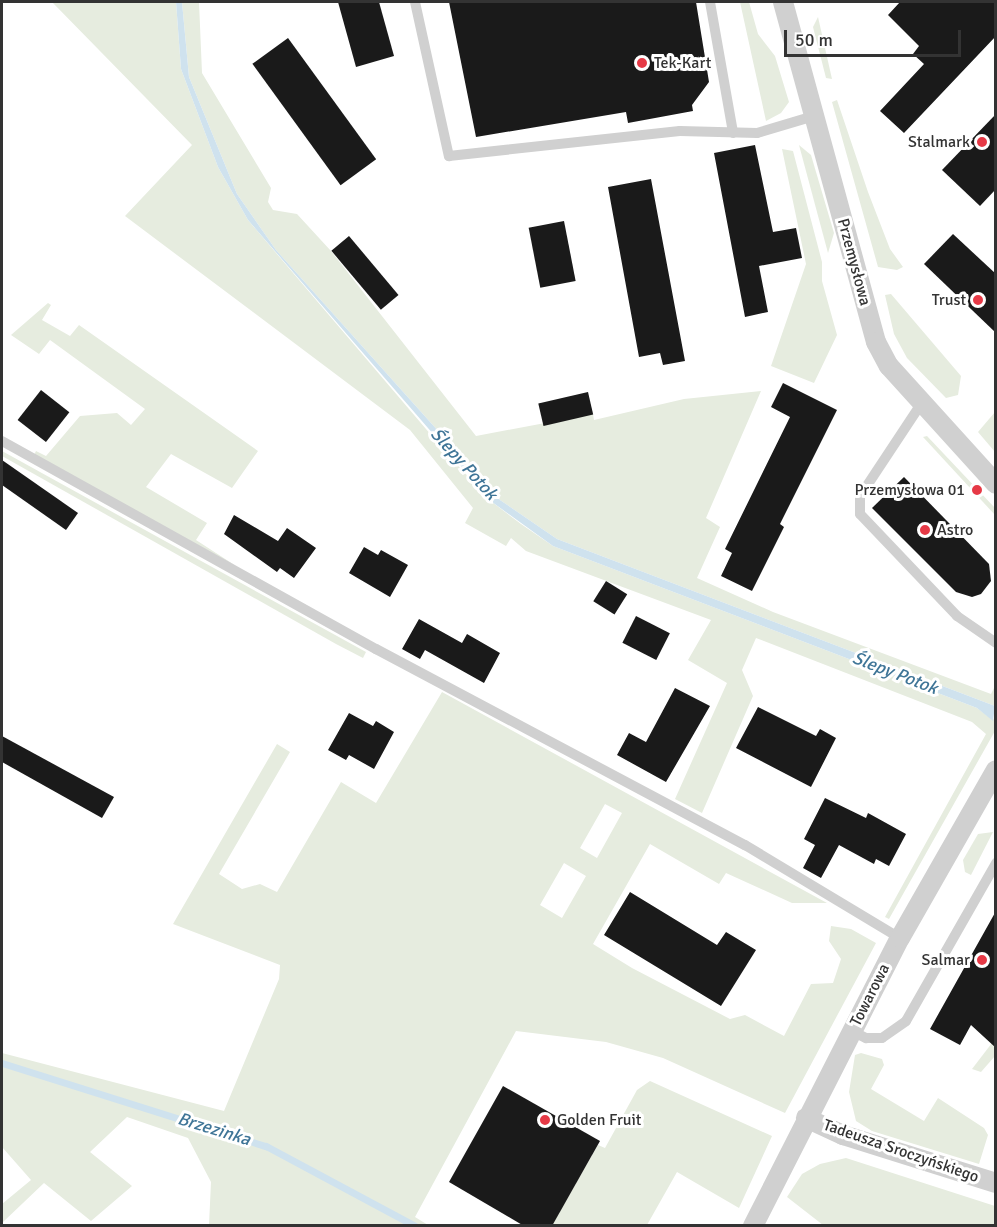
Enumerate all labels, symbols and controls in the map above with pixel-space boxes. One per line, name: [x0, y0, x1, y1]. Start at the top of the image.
scale bar: [787, 18, 964, 56]
text: 50 m: [795, 29, 833, 51]
place label: Tek-Kart: [654, 53, 711, 73]
marker: Tek-Kart: [635, 56, 649, 70]
place label: Stalmark: [908, 132, 970, 152]
marker: Stalmark: [975, 135, 989, 149]
street label: Przemysłowa: [833, 216, 875, 308]
place label: Trust: [932, 290, 966, 310]
marker: Trust: [971, 293, 985, 307]
water label: Ślepy Potok: [426, 424, 502, 504]
place label: Przemysłowa 01: [854, 480, 965, 500]
marker: Przemysłowa 01: [970, 483, 984, 497]
place label: Astro: [937, 520, 973, 540]
marker: Astro: [918, 523, 932, 537]
water label: Ślepy Potok: [849, 647, 941, 699]
place label: Salmar: [922, 950, 970, 970]
marker: Salmar: [975, 953, 989, 967]
street label: Towarowa: [846, 961, 894, 1029]
water label: Brzezinka: [175, 1108, 253, 1150]
place label: Golden Fruit: [557, 1110, 641, 1130]
marker: Golden Fruit: [538, 1113, 552, 1127]
street label: Tadeusza Sroczyńskiego: [821, 1115, 981, 1187]

